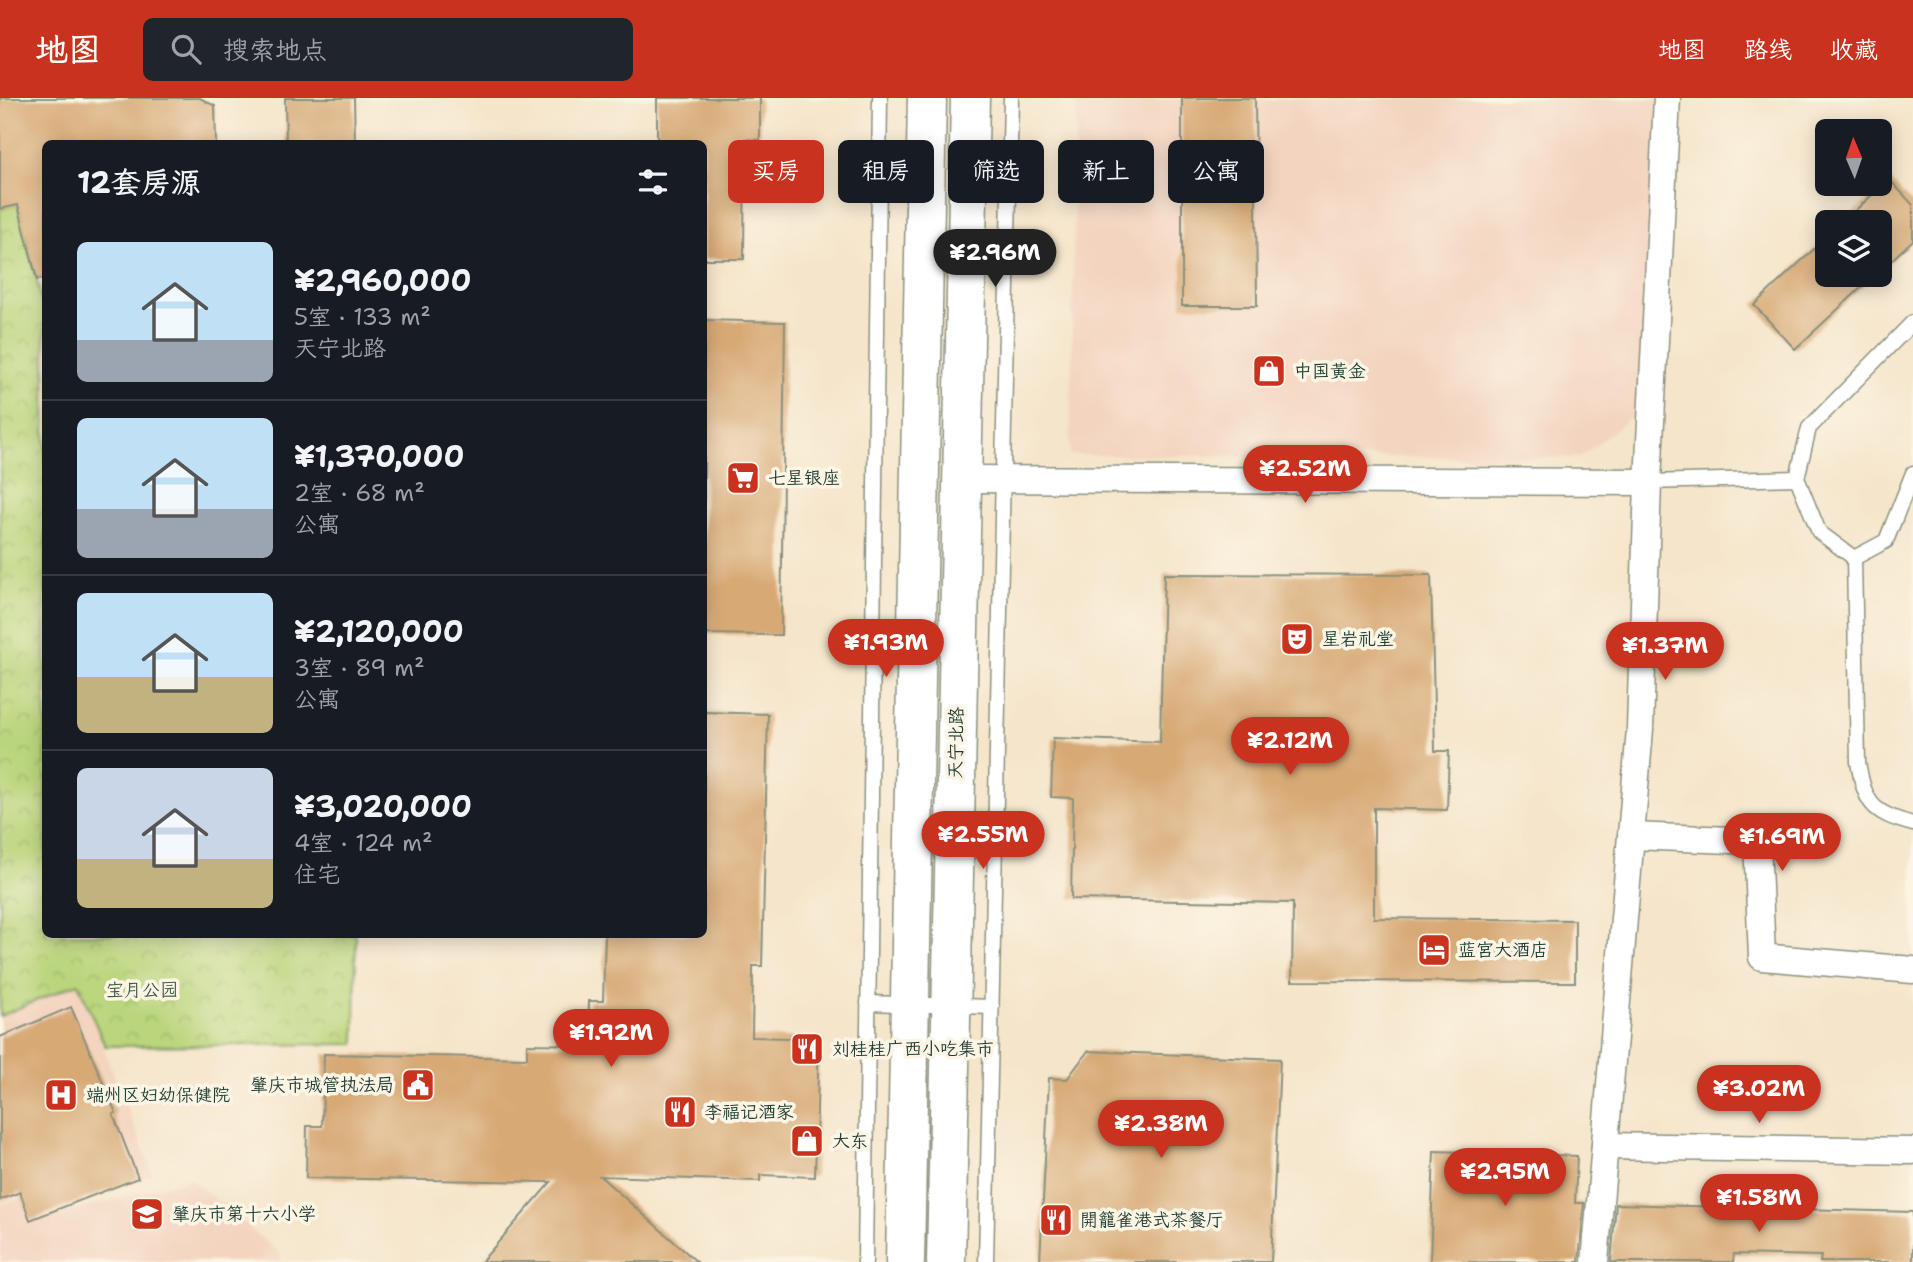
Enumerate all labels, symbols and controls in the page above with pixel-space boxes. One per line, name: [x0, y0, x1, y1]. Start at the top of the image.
search box: [143, 18, 633, 81]
text: 地图: [35, 27, 101, 72]
icon: search: [167, 30, 205, 68]
text: 搜索地点: [223, 32, 327, 67]
text: 地图: [1658, 34, 1706, 66]
text: 路线: [1744, 34, 1792, 66]
text: 收藏: [1830, 34, 1878, 66]
north arrow: [1815, 119, 1892, 196]
map controls: [1815, 119, 1892, 287]
chip: 买房: [728, 140, 824, 203]
chip: 租房: [838, 140, 934, 203]
chip: 筛选: [948, 140, 1044, 203]
chip: 新上: [1058, 140, 1154, 203]
chip: 公寓: [1168, 140, 1264, 203]
text: 12套房源: [77, 162, 201, 203]
icon: filters: [634, 163, 672, 201]
button: layers: [1815, 210, 1892, 287]
pin: ¥2.96M: [938, 230, 1052, 289]
text: ¥2.96M: [949, 237, 1041, 267]
text: ¥2,960,000: [294, 260, 472, 301]
icon: home: [133, 270, 217, 354]
text: 5室 · 133 m²: [294, 302, 431, 332]
text: 天宁北路: [294, 333, 386, 363]
shop icon: 中国黄金: [1250, 352, 1288, 390]
place label: 中国黄金: [1294, 359, 1366, 383]
text: ¥1,370,000: [294, 436, 464, 477]
icon: home: [133, 446, 217, 530]
pin: ¥2.52M: [1248, 446, 1362, 505]
text: ¥2.52M: [1259, 453, 1351, 483]
supermarket icon: 七星银座: [724, 459, 762, 497]
place label: 七星银座: [768, 466, 840, 490]
text: 2室 · 68 m²: [294, 478, 425, 508]
text: 公寓: [294, 509, 340, 539]
text: ¥2,120,000: [294, 611, 464, 652]
pin: ¥1.93M: [829, 620, 943, 679]
theatre icon: 星岩礼堂: [1278, 620, 1316, 658]
icon: home: [133, 621, 217, 705]
pin: ¥1.37M: [1608, 622, 1722, 682]
text: ¥1.93M: [844, 627, 928, 657]
place label: 星岩礼堂: [1322, 627, 1394, 651]
text: ¥1.37M: [1622, 630, 1708, 660]
text: 3室 · 89 m²: [294, 653, 425, 683]
text: 公寓: [294, 684, 340, 714]
street label: 天宁北路: [943, 707, 969, 779]
pin: ¥2.12M: [1233, 718, 1347, 777]
text: ¥2.12M: [1247, 725, 1333, 755]
text: ¥3,020,000: [294, 786, 472, 827]
icon: home: [133, 796, 217, 880]
pin: ¥2.55M: [926, 812, 1040, 871]
pin: ¥1.69M: [1725, 814, 1839, 873]
text: ¥2.55M: [938, 819, 1028, 849]
text: ¥1.69M: [1739, 821, 1825, 851]
text: 4室 · 124 m²: [294, 828, 433, 858]
text: 住宅: [294, 859, 340, 889]
hotel icon: 蓝宫大酒店: [1415, 931, 1453, 969]
place label: 蓝宫大酒店: [1458, 938, 1548, 962]
park label: 宝月公园: [106, 978, 178, 1002]
pin: ¥1.92M: [554, 1010, 668, 1069]
text: ¥1.92M: [569, 1017, 653, 1047]
restaurant icon: 刘桂桂广西小吃集市: [788, 1030, 826, 1068]
place label: 刘桂桂广西小吃集市: [832, 1037, 994, 1061]
public building icon: 肇庆市城管执法局: [399, 1066, 437, 1104]
pin: ¥3.02M: [1702, 1066, 1816, 1125]
place label: 肇庆市城管执法局: [250, 1073, 394, 1097]
text: ¥3.02M: [1713, 1073, 1805, 1103]
hospital icon: 端州区妇幼保健院: [42, 1076, 80, 1114]
place label: 端州区妇幼保健院: [86, 1083, 230, 1107]
restaurant icon: 李福记酒家: [661, 1093, 699, 1131]
place label: 李福记酒家: [704, 1100, 794, 1124]
pin: ¥2.38M: [1104, 1100, 1218, 1160]
text: ¥2.38M: [1114, 1108, 1208, 1138]
shop icon: 大东: [788, 1122, 826, 1160]
place label: 大东: [832, 1129, 868, 1153]
pin: ¥2.95M: [1448, 1148, 1562, 1208]
text: ¥2.95M: [1460, 1156, 1550, 1186]
pin: ¥1.58M: [1702, 1174, 1816, 1234]
text: ¥1.58M: [1716, 1182, 1802, 1212]
school or university icon: 肇庆市第十六小学: [128, 1195, 166, 1233]
restaurant icon: 開籠雀港式茶餐厅: [1037, 1201, 1075, 1239]
place label: 肇庆市第十六小学: [172, 1202, 316, 1226]
place label: 開籠雀港式茶餐厅: [1080, 1208, 1224, 1232]

